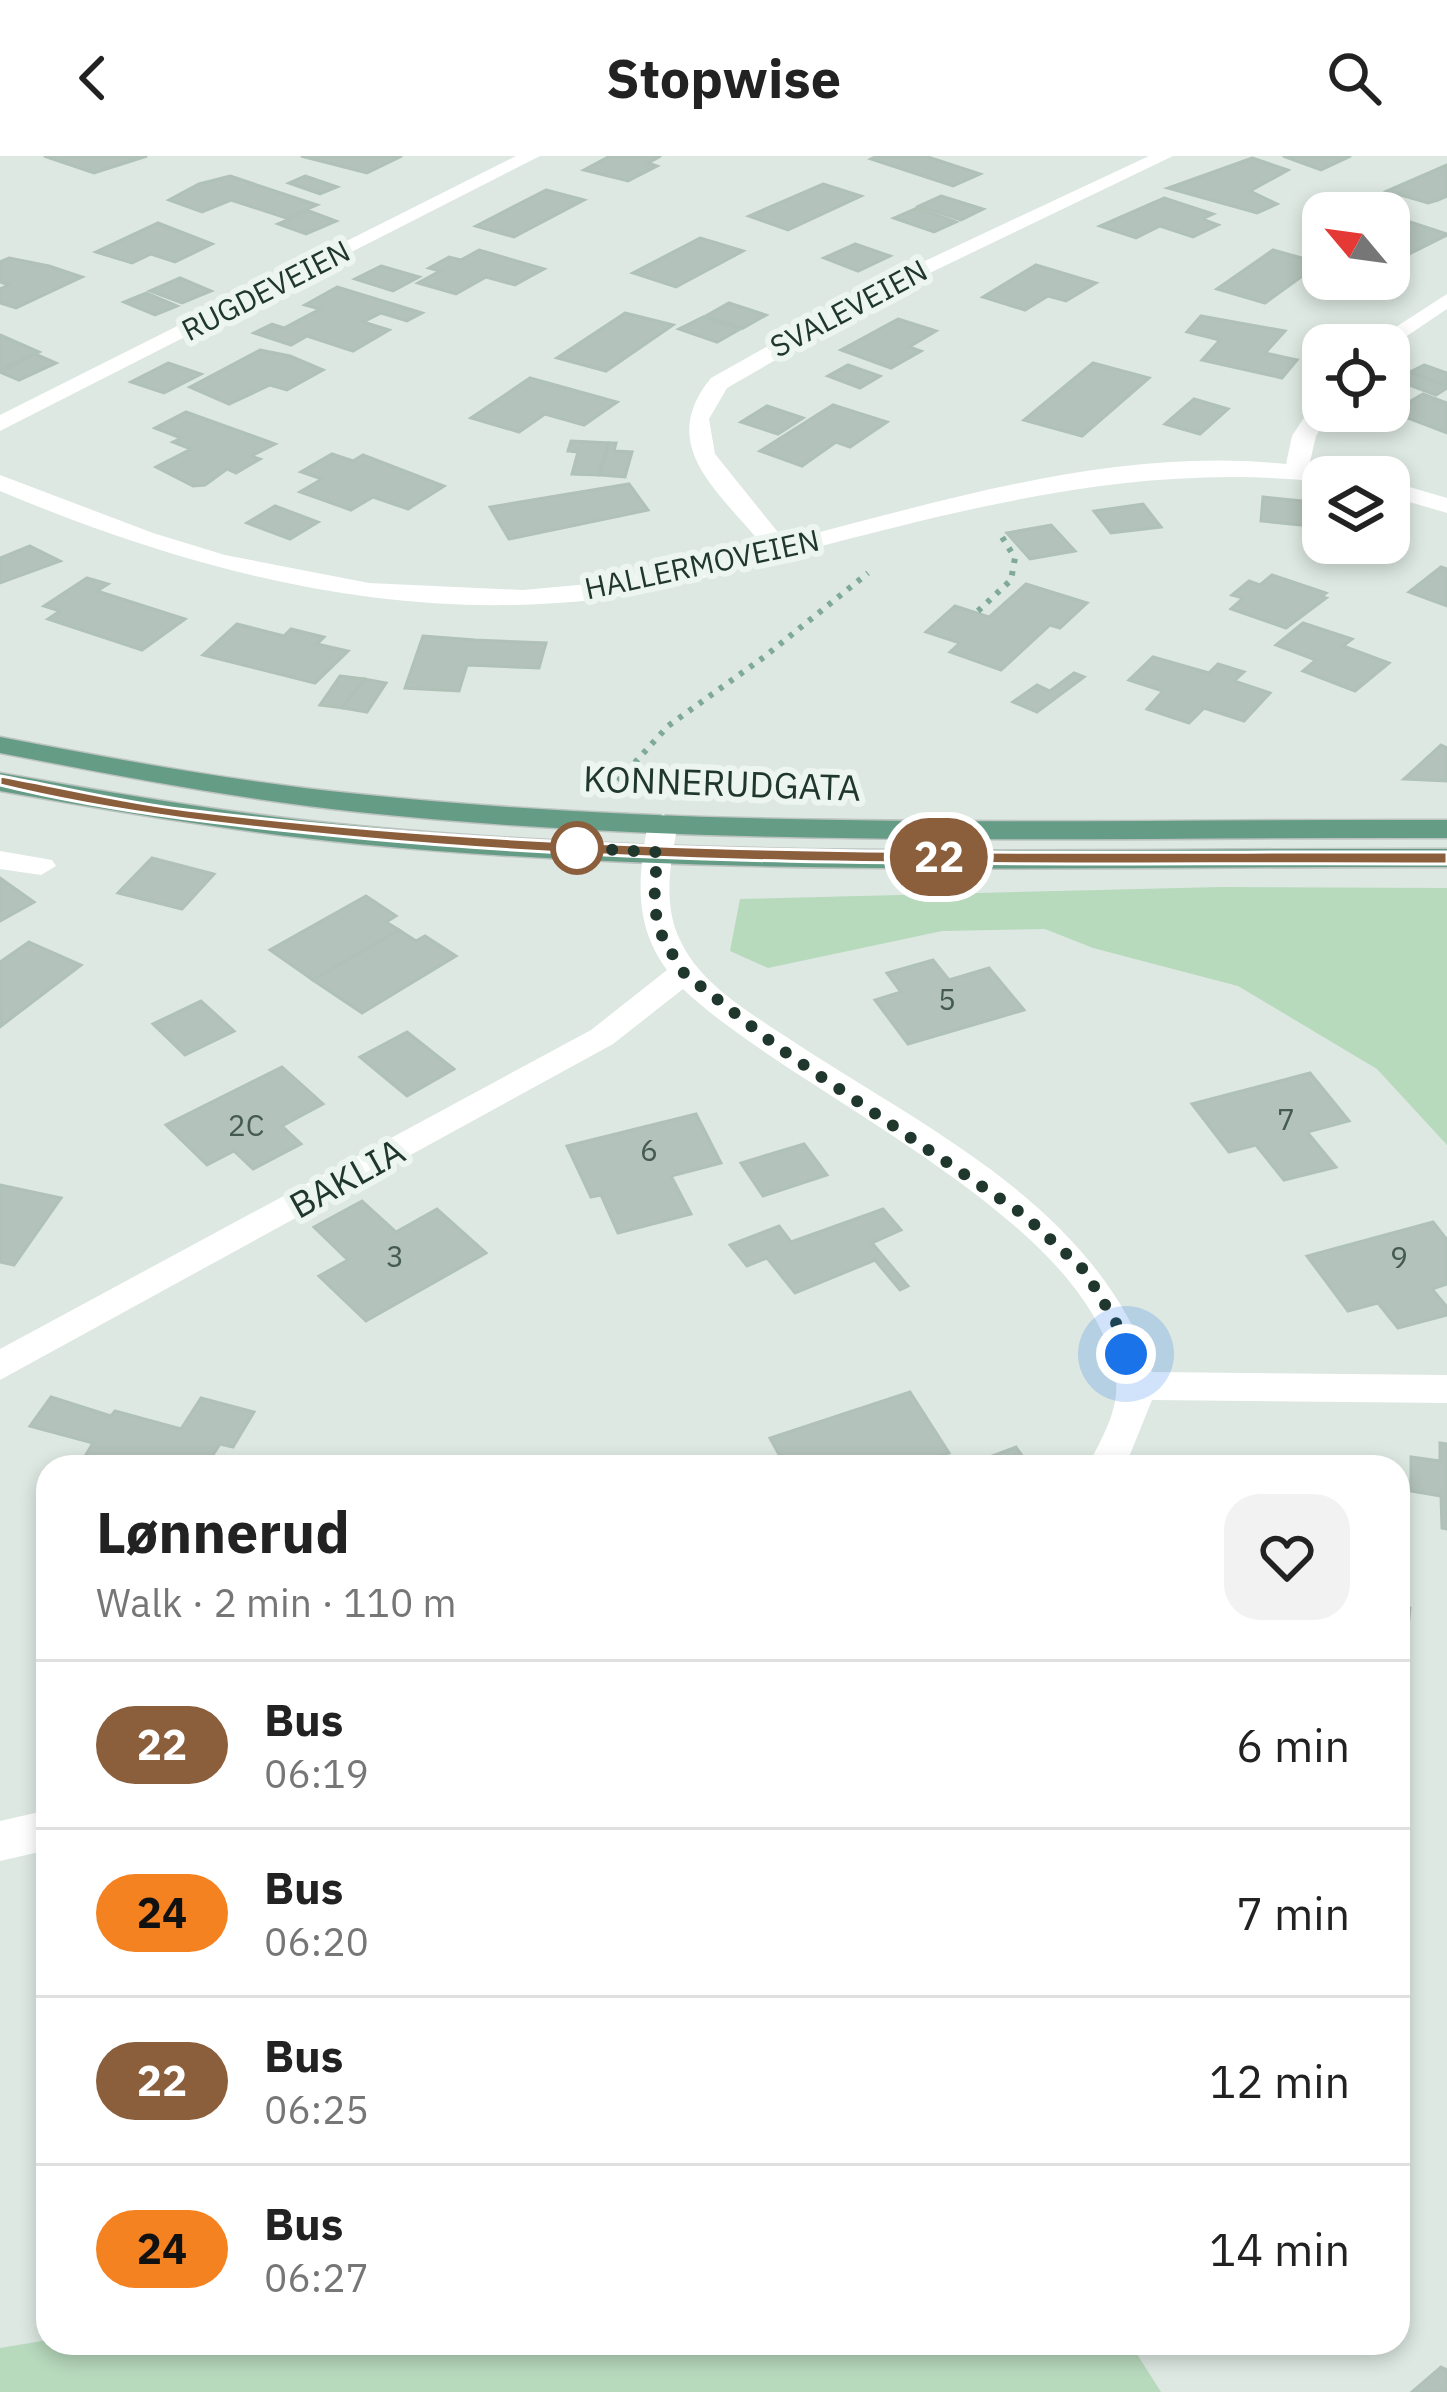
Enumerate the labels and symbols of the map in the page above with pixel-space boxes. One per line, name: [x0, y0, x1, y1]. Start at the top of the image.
north arrow: [1302, 192, 1410, 300]
street label: RUGDEVEIEN: [175, 231, 356, 349]
street label: SVALEVEIEN: [763, 250, 934, 365]
street label: HALLERMOVEIEN: [581, 520, 823, 607]
street label: KONNERUDGATA: [583, 754, 862, 811]
line badge: 22: [885, 818, 993, 896]
unlabelled marker: [552, 823, 602, 873]
house number: 5: [938, 979, 956, 1018]
house number: 7: [1277, 1099, 1295, 1138]
house number: 2C: [228, 1105, 264, 1144]
street label: BAKLIA: [281, 1127, 413, 1228]
house number: 6: [640, 1130, 658, 1169]
house number: 3: [386, 1236, 404, 1275]
house number: 9: [1390, 1237, 1408, 1276]
your location: [1096, 1324, 1156, 1384]

